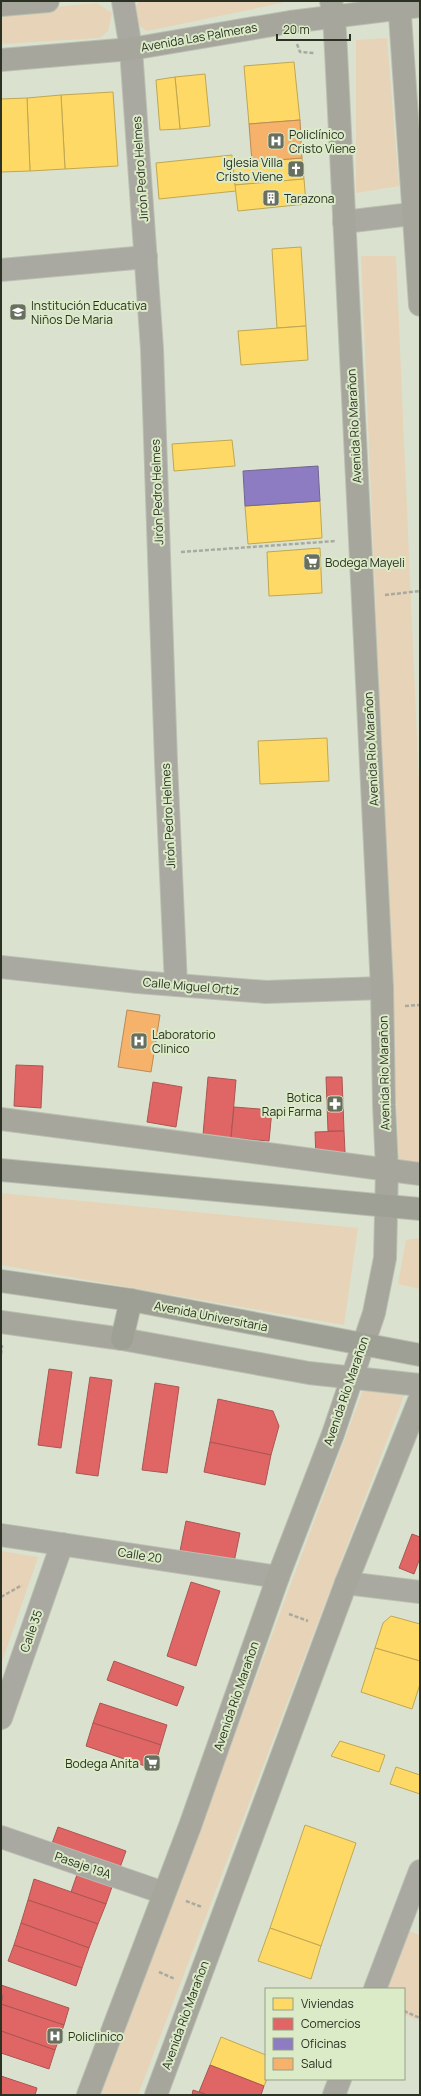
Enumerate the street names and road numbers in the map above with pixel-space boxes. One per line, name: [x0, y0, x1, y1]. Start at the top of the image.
street label: Avenida Las Palmeras: [139, 18, 259, 56]
street label: Jirón Pedro Helmes: [128, 116, 152, 222]
street label: Avenida Río Marañon: [343, 368, 365, 484]
street label: Jirón Pedro Helmes: [147, 439, 167, 545]
street label: Avenida Río Marañon: [360, 691, 382, 807]
street label: Jirón Pedro Helmes: [157, 763, 179, 869]
street label: Calle Miguel Ortiz: [142, 973, 240, 999]
street label: Avenida Río Marañon: [375, 1016, 393, 1130]
street label: Avenida Universitaria: [153, 1297, 269, 1335]
street label: Avenida Río Marañon: [319, 1334, 373, 1448]
street label: Calle 20: [117, 1543, 163, 1567]
street label: Calle 35: [16, 1607, 46, 1654]
street label: Avenida Río Marañon: [209, 1639, 263, 1753]
street label: Pasaje 19A: [52, 1847, 114, 1883]
street label: Avenida Río Marañon: [157, 1958, 213, 2072]

